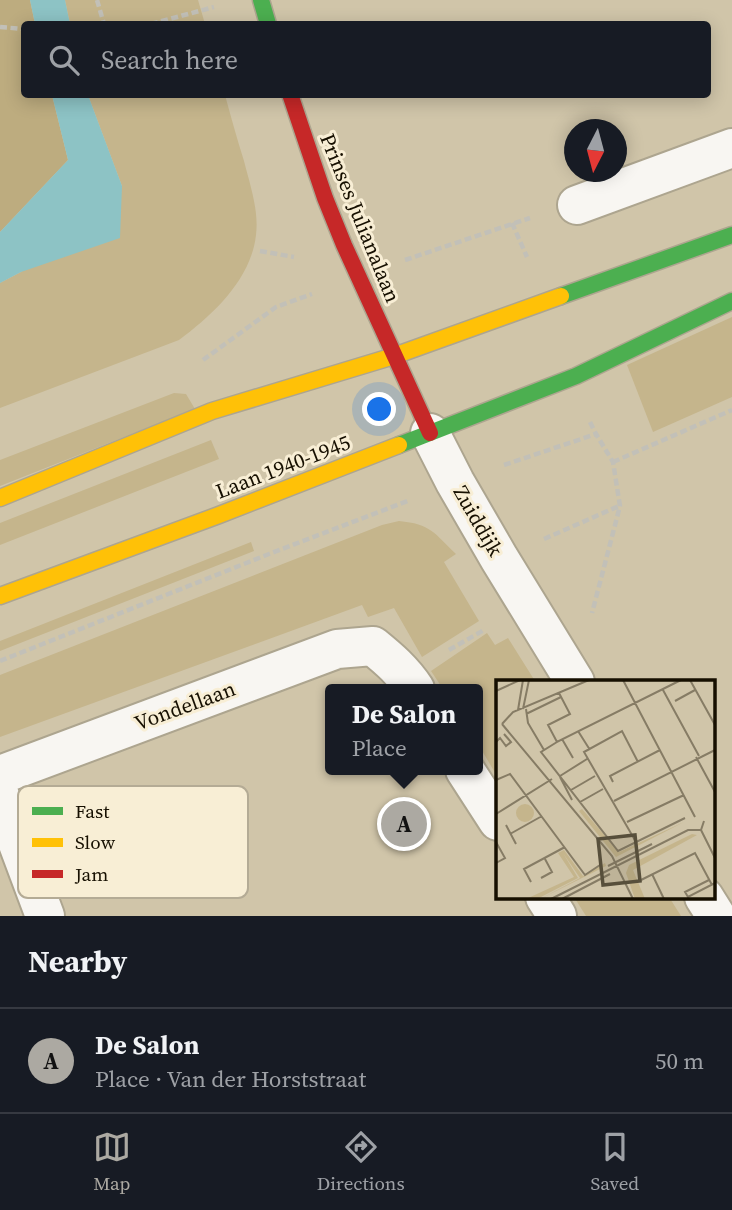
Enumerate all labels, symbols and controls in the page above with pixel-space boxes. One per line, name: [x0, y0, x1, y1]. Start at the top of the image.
search box: [21, 21, 711, 98]
icon: search: [45, 41, 83, 79]
text: Search here: [101, 42, 238, 78]
north arrow: [564, 119, 627, 182]
street label: Prinses Julianalaan: [313, 129, 408, 307]
your location: [362, 392, 396, 426]
street label: Laan 1940-1945: [211, 428, 354, 506]
street label: Zuiddijk: [447, 480, 511, 562]
street label: Vondellaan: [130, 674, 240, 737]
inset map: [496, 680, 714, 898]
popup: [325, 684, 483, 775]
text: De Salon: [352, 696, 456, 732]
text: Place: [352, 732, 407, 764]
legend: [18, 786, 248, 898]
text: Fast: [75, 798, 110, 824]
pin: A: [381, 798, 427, 850]
text: Slow: [75, 829, 116, 855]
text: Jam: [74, 861, 108, 887]
text: Nearby: [28, 941, 127, 982]
text: De Salon: [95, 1027, 199, 1063]
text: A: [43, 1045, 59, 1077]
text: 50 m: [655, 1045, 704, 1077]
text: Place · Van der Horststraat: [95, 1063, 366, 1095]
tab: Map: [93, 1128, 131, 1196]
tab: Directions: [317, 1128, 405, 1196]
tab: Saved: [590, 1128, 639, 1196]

